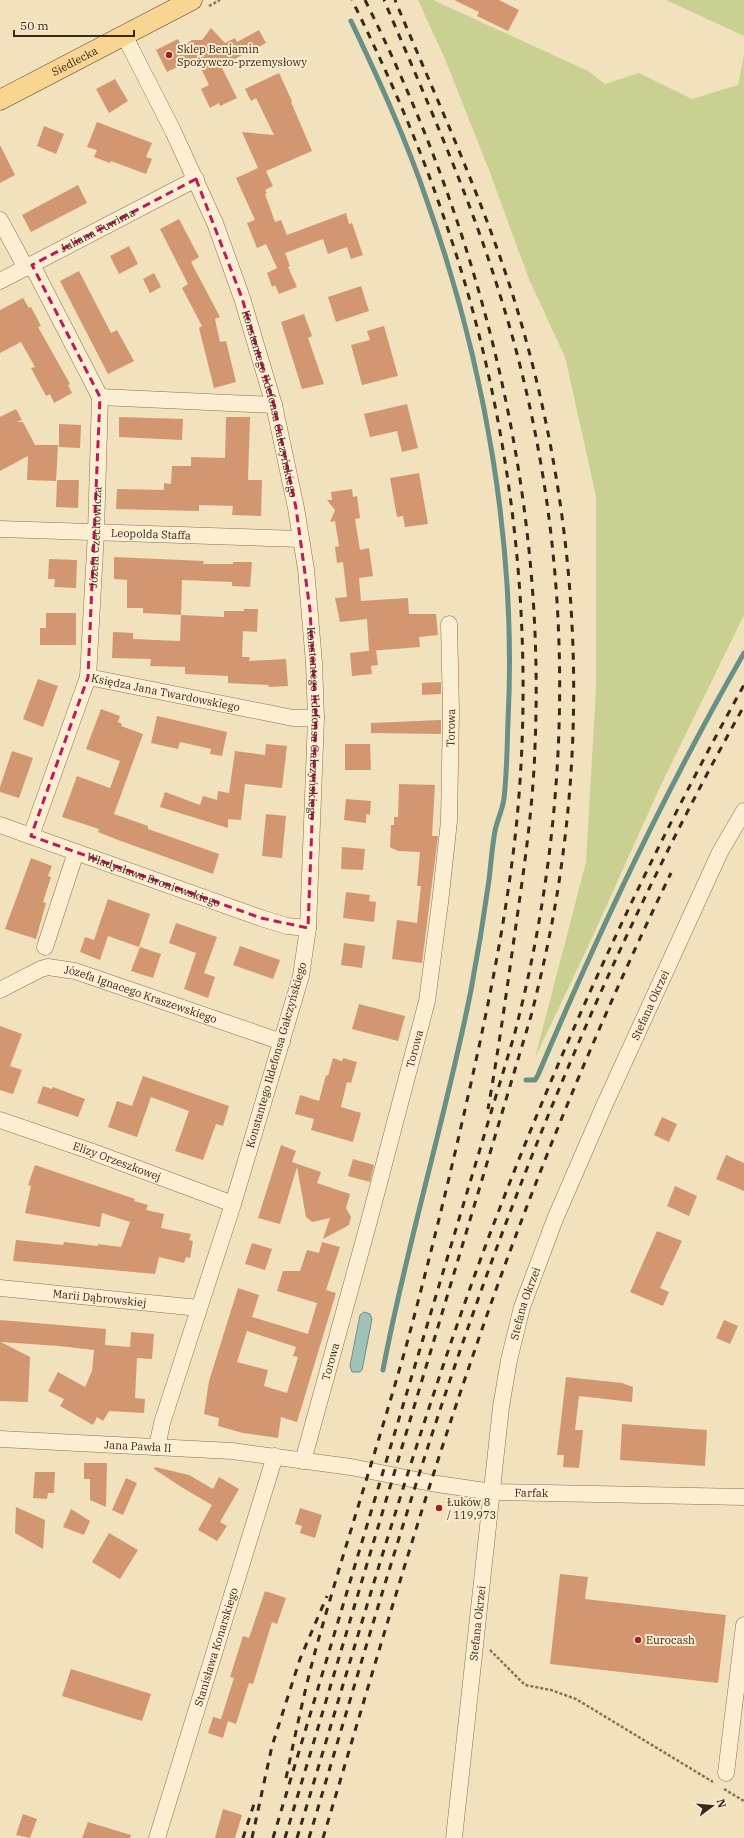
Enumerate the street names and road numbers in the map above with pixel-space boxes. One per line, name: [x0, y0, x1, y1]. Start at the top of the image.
street label: Siedlecka: [49, 43, 100, 79]
street label: Juliana Tuwima: [58, 205, 137, 255]
street label: Konstantego Ildefonsa Gałczyńskiego: [239, 308, 301, 499]
street label: Józefa Czechowicza: [86, 486, 104, 588]
street label: Leopolda Staffa: [111, 526, 191, 542]
street label: Konstantego Ildefonsa Gałczyńskiego: [304, 626, 323, 820]
street label: Księdza Jana Twardowskiego: [90, 671, 241, 714]
street label: Torowa: [443, 708, 458, 747]
street label: Władysława Broniewskiego: [85, 849, 222, 910]
street label: Konstantego Ildefonsa Gałczyńskiego: [243, 960, 309, 1150]
street label: Józefa Ignacego Kraszewskiego: [63, 962, 219, 1026]
street label: Stefana Okrzei: [628, 967, 672, 1042]
street label: Torowa: [403, 1028, 426, 1069]
street label: Elizy Orzeszkowej: [71, 1139, 163, 1184]
street label: Stefana Okrzei: [507, 1265, 544, 1341]
street label: Marii Dąbrowskiej: [52, 1286, 147, 1310]
street label: Torowa: [319, 1341, 342, 1382]
street label: Jana Pawła II: [104, 1437, 172, 1455]
street label: Farfak: [514, 1485, 549, 1500]
street label: Stefana Okrzei: [466, 1584, 489, 1662]
street label: Stanisława Konarskiego: [191, 1586, 241, 1708]

